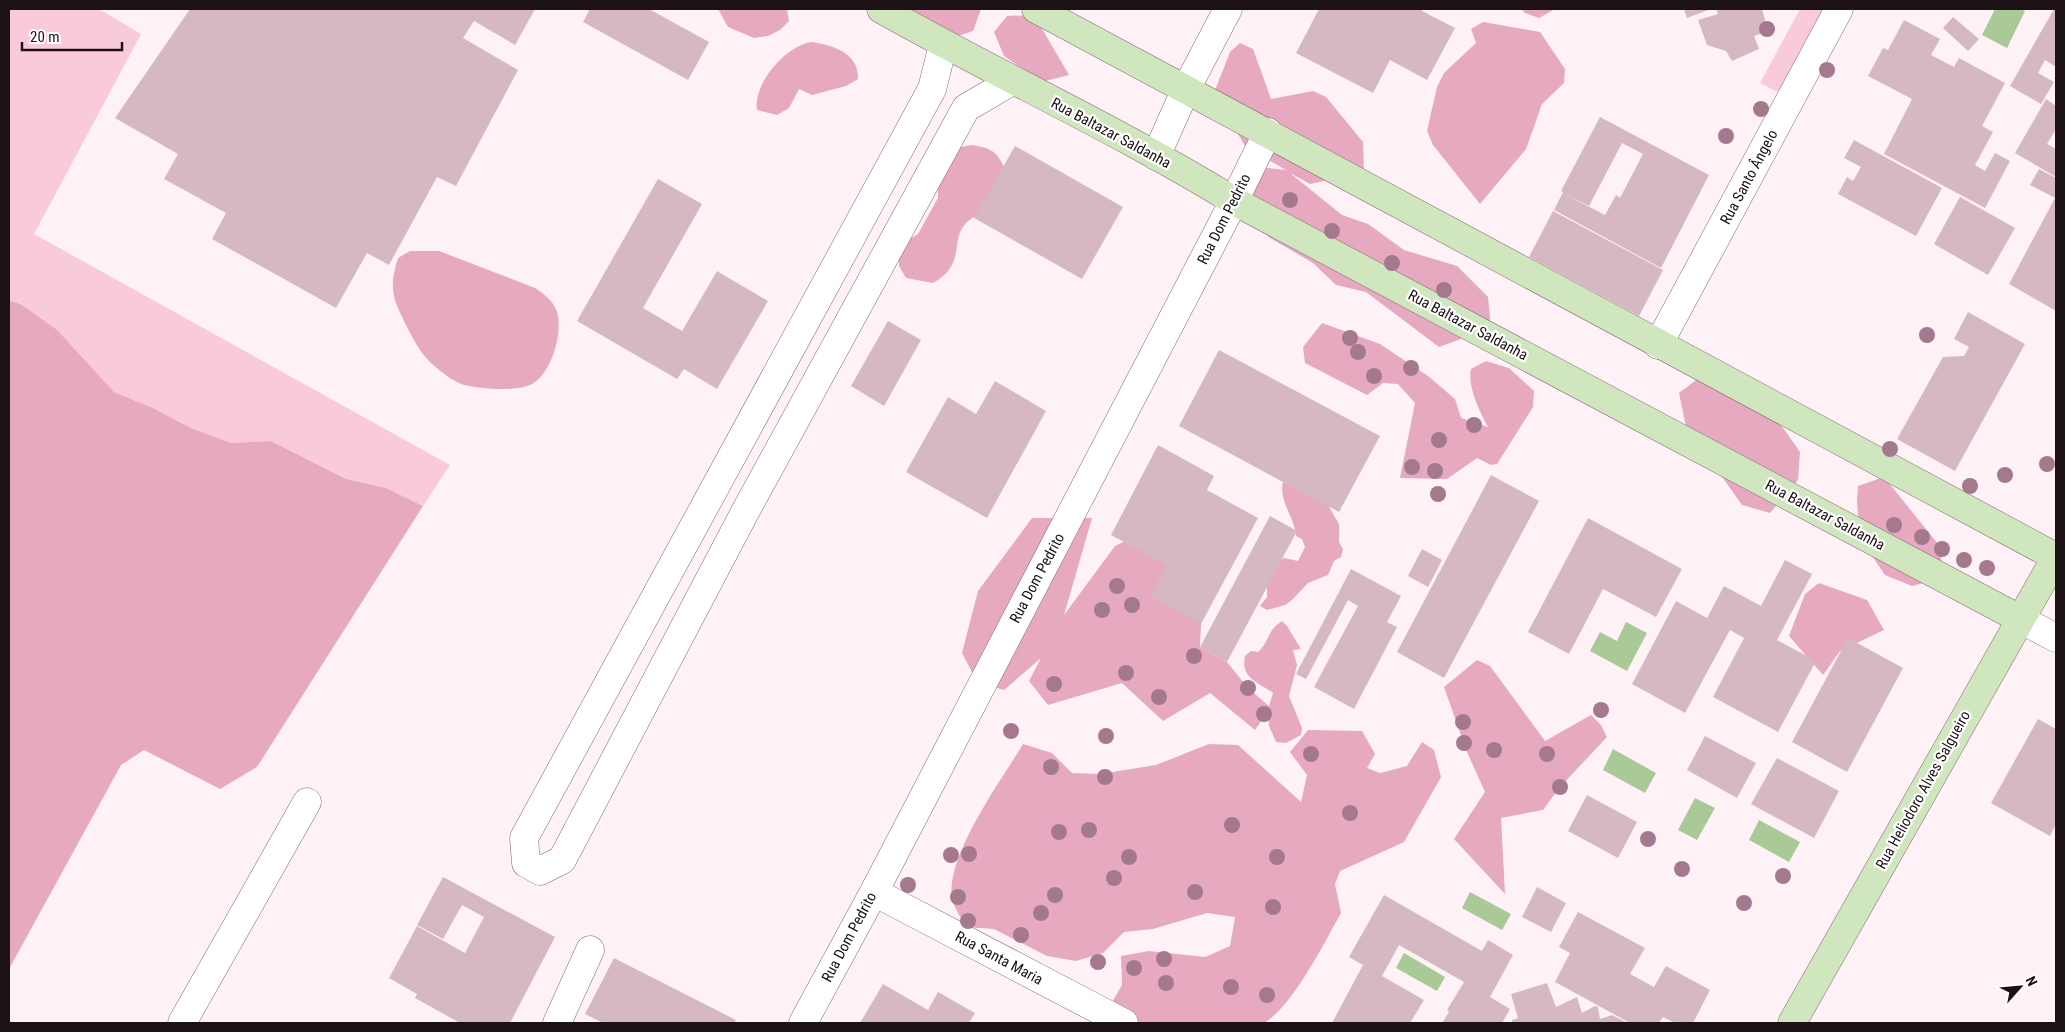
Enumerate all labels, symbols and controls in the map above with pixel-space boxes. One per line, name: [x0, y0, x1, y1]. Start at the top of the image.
scale bar: [22, 20, 122, 52]
text: 20 m: [30, 28, 60, 46]
street label: Rua Baltazar Saldanha: [1048, 94, 1174, 172]
street label: Rua Santo Ângelo: [1716, 127, 1782, 227]
street label: Rua Dom Pedrito: [1193, 171, 1255, 267]
street label: Rua Baltazar Saldanha: [1405, 286, 1531, 364]
street label: Rua Baltazar Saldanha: [1762, 476, 1888, 554]
street label: Rua Dom Pedrito: [1006, 530, 1068, 626]
street label: Rua Heliodoro Alves Salgueiro: [1872, 708, 1974, 872]
street label: Rua Dom Pedrito: [818, 889, 880, 985]
street label: Rua Santa Maria: [952, 927, 1046, 989]
north arrow: [1995, 962, 2045, 1012]
text: N: [2023, 974, 2041, 989]

